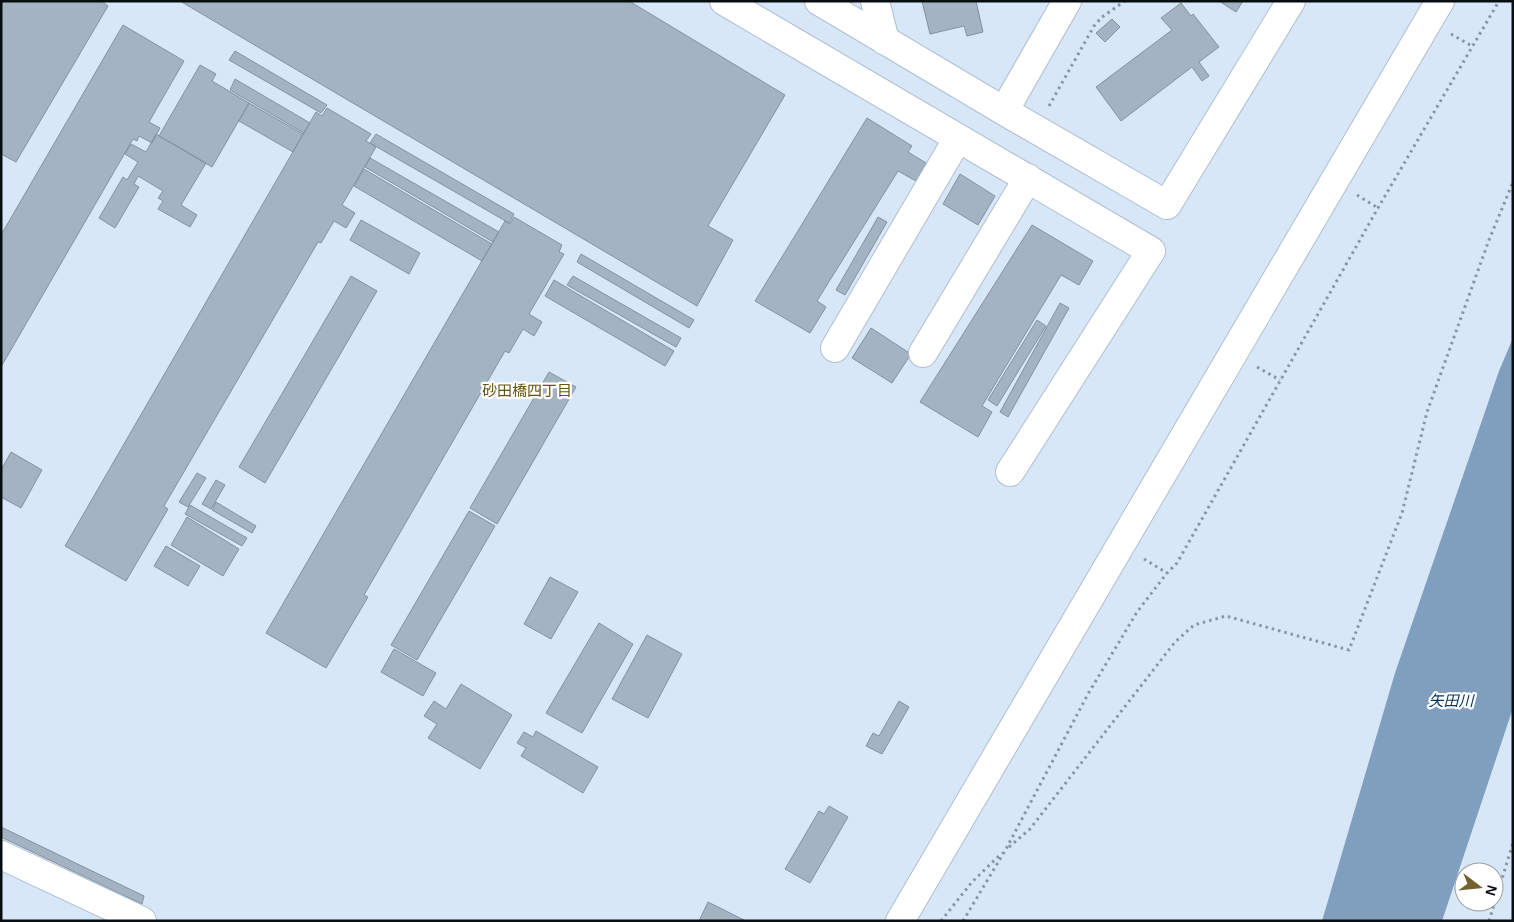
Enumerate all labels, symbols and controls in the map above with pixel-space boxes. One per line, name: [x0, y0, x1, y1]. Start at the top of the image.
district label: 砂田橋四丁目: [482, 382, 572, 399]
water label: 矢田川: [1428, 692, 1475, 709]
north arrow: [1454, 862, 1504, 912]
text: N: [1482, 884, 1501, 898]

